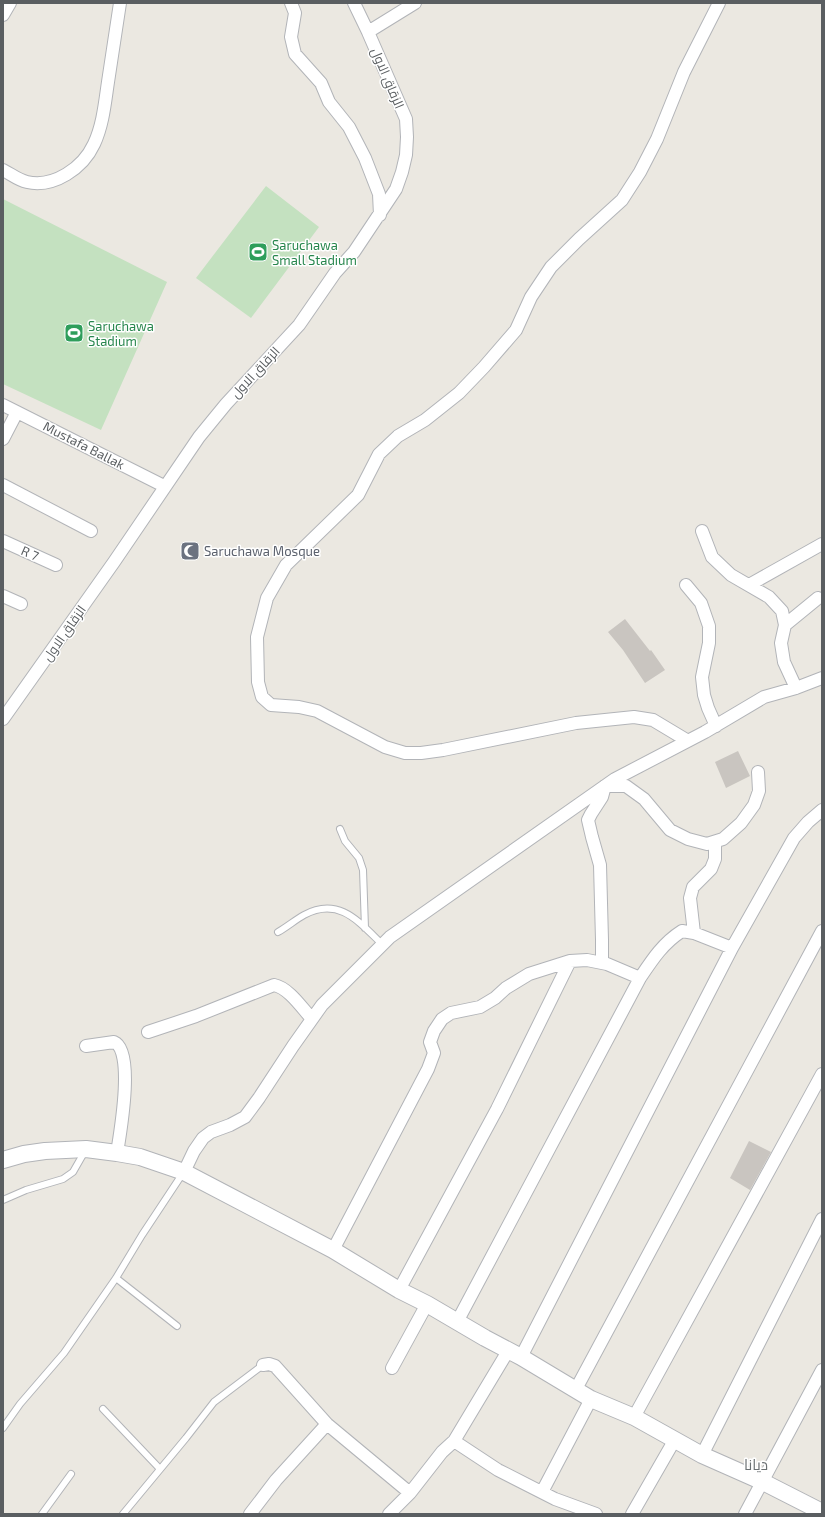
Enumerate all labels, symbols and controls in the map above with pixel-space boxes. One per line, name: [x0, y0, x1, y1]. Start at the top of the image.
street label: الزقاق الاول: [367, 45, 408, 111]
place label: Saruchawa Small Stadium: [272, 237, 357, 268]
sports icon: Saruchawa Small Stadium: [247, 241, 269, 263]
place label: Saruchawa Stadium: [88, 318, 154, 349]
sports icon: Saruchawa Stadium: [63, 322, 85, 344]
street label: الزقاق الاول: [227, 343, 284, 402]
street label: Mustafa Ballak: [41, 418, 128, 473]
mosque icon: Saruchawa Mosque: [179, 540, 201, 562]
street label: R 7: [19, 542, 42, 564]
place label: Saruchawa Mosque: [204, 543, 320, 559]
street label: الزقاق الاول: [39, 602, 90, 665]
district label: دیانا: [744, 1455, 768, 1473]

